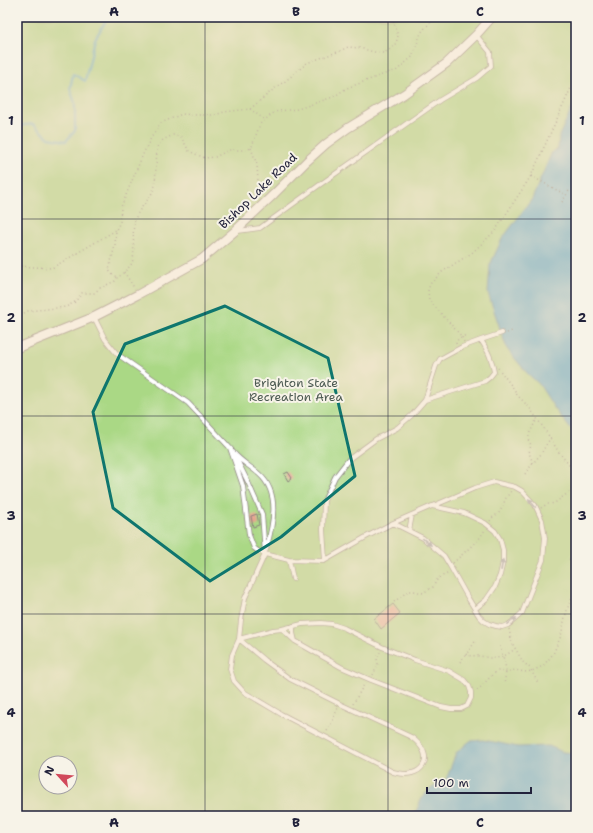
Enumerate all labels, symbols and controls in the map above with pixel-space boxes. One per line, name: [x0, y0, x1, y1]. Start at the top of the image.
text: A: [109, 3, 119, 20]
text: B: [292, 3, 300, 20]
text: C: [476, 3, 484, 20]
text: 1: [8, 112, 14, 129]
text: 1: [579, 112, 585, 129]
street label: Bishop Lake Road: [215, 149, 301, 232]
text: 2: [6, 309, 16, 326]
text: 2: [577, 309, 587, 326]
park label: Brighton State Recreation Area: [249, 375, 344, 405]
one-way arrow: [528, 497, 536, 508]
text: 3: [6, 507, 16, 524]
text: 3: [577, 507, 587, 524]
one-way arrow: [422, 538, 433, 546]
one-way arrow: [499, 559, 505, 571]
one-way arrow: [507, 616, 518, 625]
text: 4: [6, 704, 16, 721]
text: 4: [577, 704, 587, 721]
north arrow: [38, 755, 78, 795]
text: N: [41, 763, 58, 778]
scale bar: [427, 769, 531, 795]
text: 100 m: [433, 775, 469, 791]
text: A: [109, 814, 119, 831]
text: B: [292, 814, 300, 831]
text: C: [476, 814, 484, 831]

